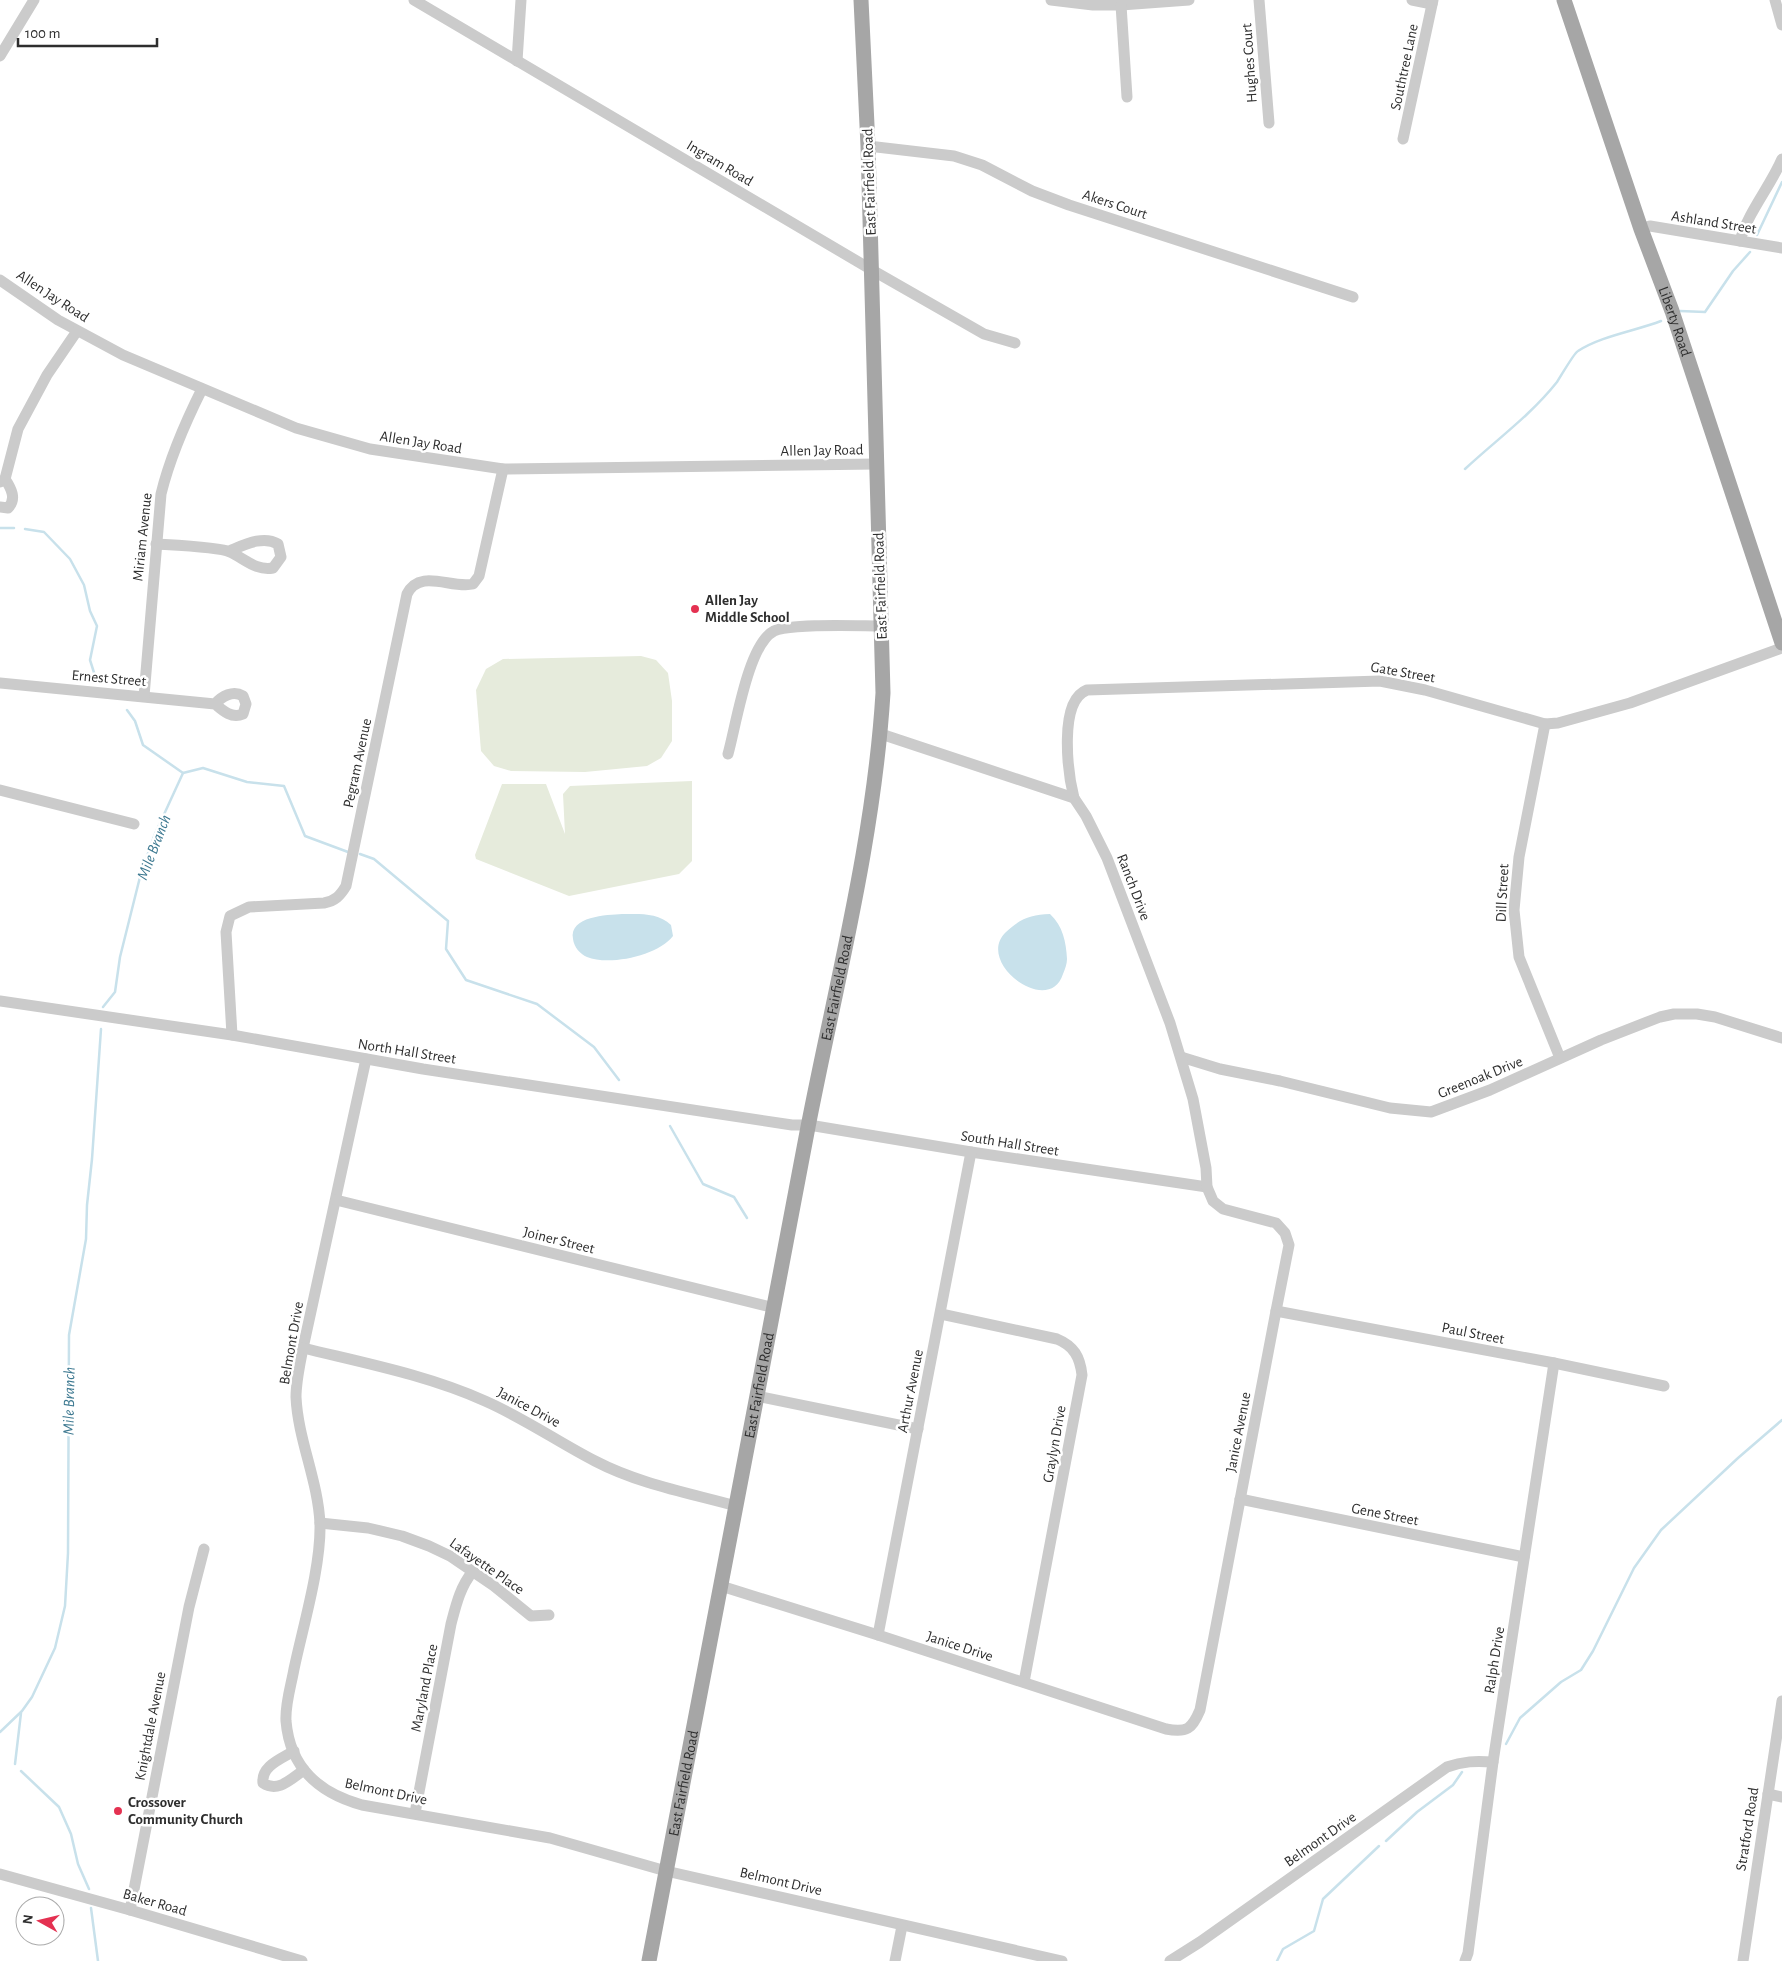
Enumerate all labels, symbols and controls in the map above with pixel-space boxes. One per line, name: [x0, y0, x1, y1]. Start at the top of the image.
scale bar: [18, 15, 156, 47]
street label: Hughes Court: [1239, 22, 1260, 103]
street label: Southtree Lane: [1388, 22, 1421, 112]
text: 100 m: [25, 26, 60, 41]
street label: East Fairfield Road: [860, 128, 879, 236]
street label: Ingram Road: [684, 138, 756, 189]
street label: Akers Court: [1081, 187, 1149, 222]
street label: Ashland Street: [1670, 208, 1758, 237]
street label: Allen Jay Road: [14, 268, 92, 325]
street label: Liberty Road: [1655, 284, 1694, 359]
street label: Allen Jay Road: [379, 429, 463, 456]
street label: Allen Jay Road: [780, 442, 864, 459]
street label: Miriam Avenue: [130, 492, 155, 582]
street label: East Fairfield Road: [871, 532, 890, 640]
place label: Allen Jay Middle School: [705, 593, 790, 625]
marker: Allen Jay Middle School: [689, 603, 701, 615]
street label: Gate Street: [1370, 659, 1436, 686]
street label: Ernest Street: [71, 668, 147, 689]
street label: Pegram Avenue: [341, 717, 374, 809]
water label: Mile Branch: [134, 813, 174, 882]
street label: Ranch Drive: [1114, 852, 1153, 923]
street label: Dill Street: [1493, 863, 1512, 923]
street label: East Fairfield Road: [819, 934, 856, 1042]
street label: North Hall Street: [357, 1036, 457, 1067]
street label: Greenoak Drive: [1436, 1054, 1525, 1101]
street label: South Hall Street: [960, 1128, 1060, 1159]
street label: Joiner Street: [522, 1224, 596, 1257]
street label: Belmont Drive: [277, 1300, 306, 1386]
street label: Paul Street: [1440, 1320, 1506, 1347]
street label: East Fairfield Road: [742, 1331, 777, 1440]
street label: Arthur Avenue: [895, 1348, 926, 1434]
water label: Mile Branch: [60, 1367, 78, 1435]
street label: Janice Drive: [495, 1385, 563, 1430]
street label: Janice Avenue: [1223, 1391, 1254, 1473]
street label: Graylyn Drive: [1040, 1404, 1069, 1484]
street label: Gene Street: [1350, 1501, 1420, 1528]
street label: Lafayette Place: [447, 1535, 527, 1598]
street label: Ralph Drive: [1482, 1625, 1507, 1695]
street label: Janice Drive: [925, 1629, 995, 1664]
street label: Maryland Place: [409, 1643, 440, 1733]
street label: Knightdale Avenue: [133, 1670, 168, 1782]
street label: East Fairfield Road: [666, 1729, 701, 1837]
street label: Belmont Drive: [343, 1775, 429, 1808]
street label: Stratford Road: [1733, 1786, 1762, 1872]
place label: Crossover Community Church: [128, 1795, 243, 1827]
marker: Crossover Community Church: [112, 1805, 124, 1817]
street label: Belmont Drive: [1282, 1809, 1359, 1870]
street label: Belmont Drive: [738, 1865, 824, 1898]
street label: Baker Road: [121, 1886, 189, 1919]
north arrow: [15, 1896, 65, 1946]
text: N: [21, 1914, 36, 1925]

